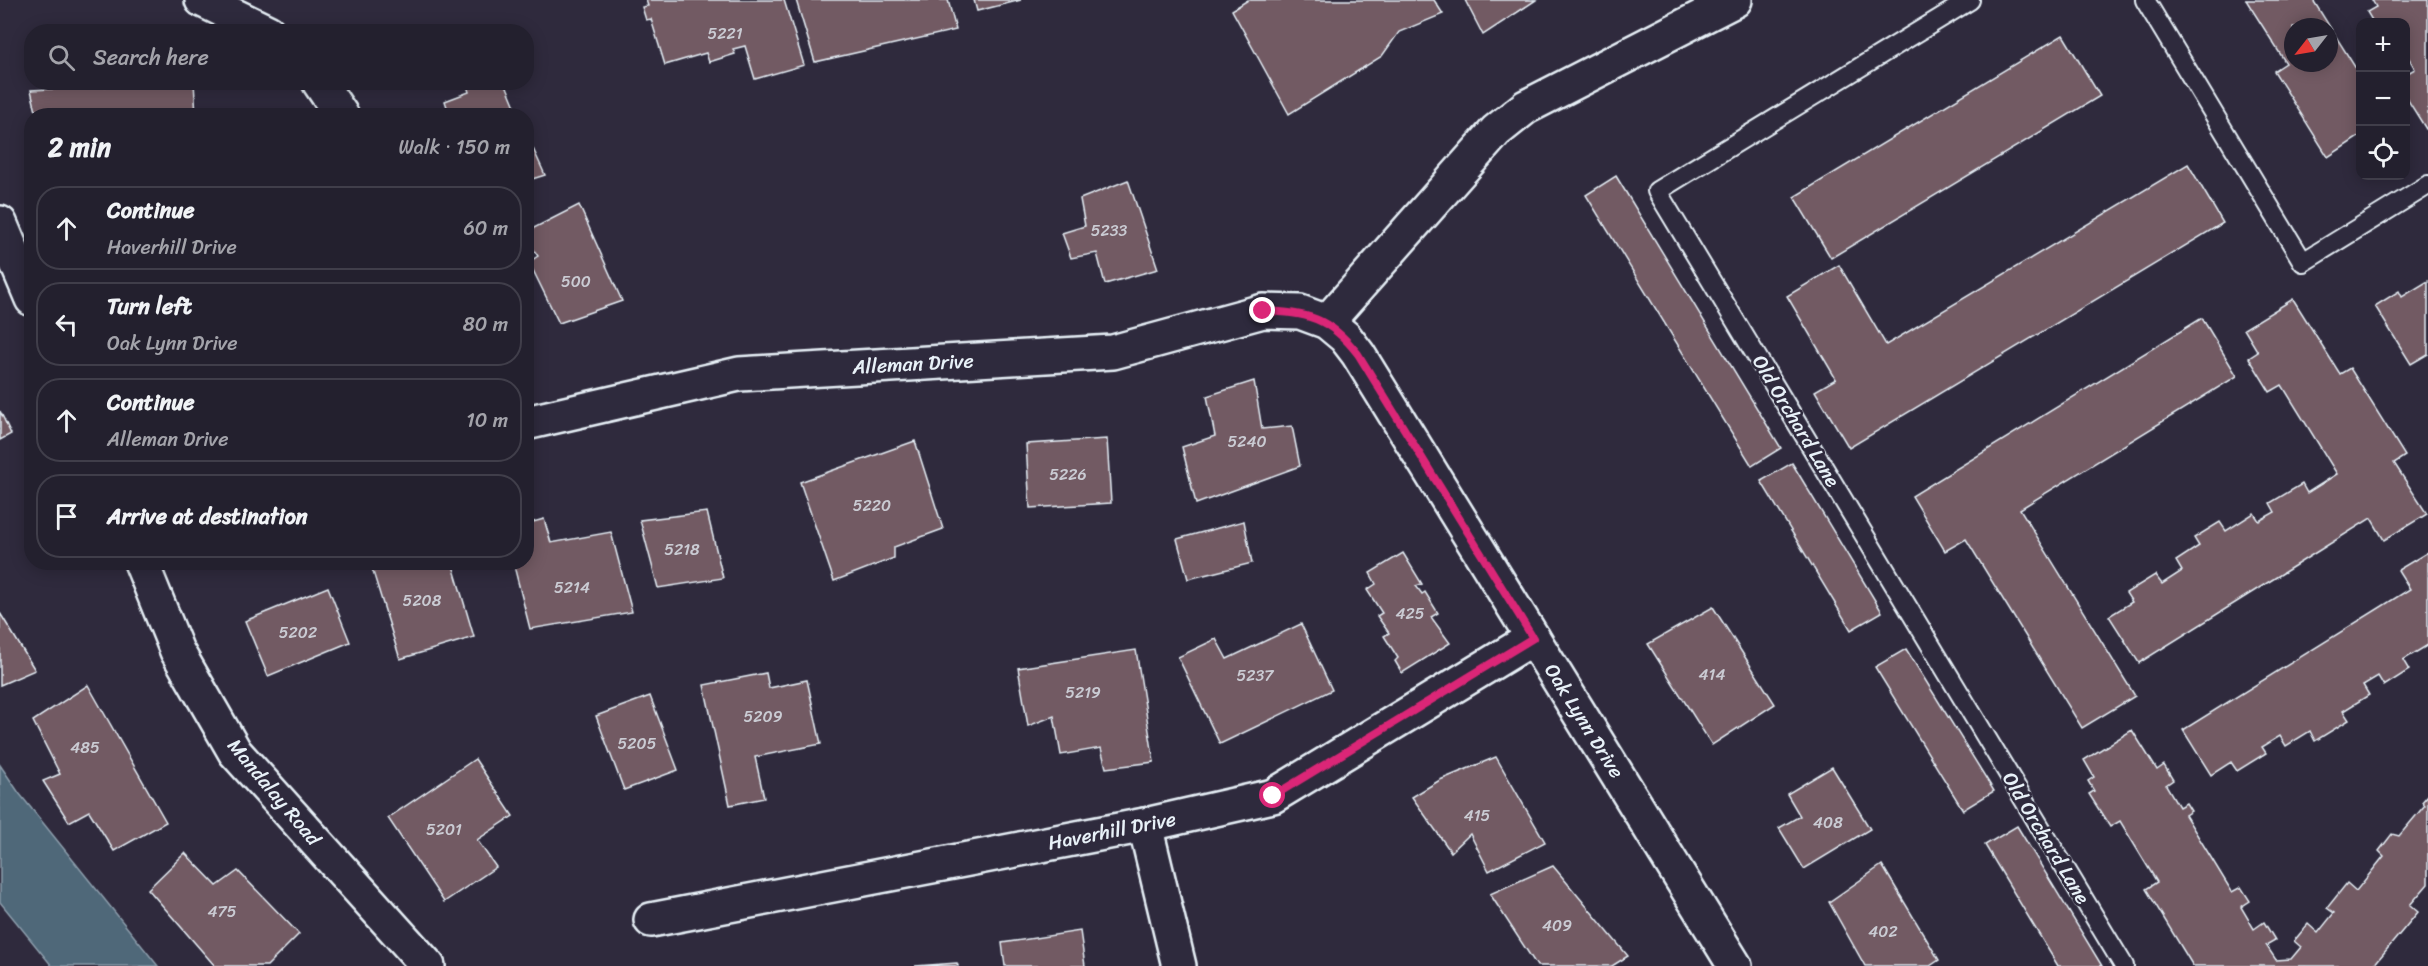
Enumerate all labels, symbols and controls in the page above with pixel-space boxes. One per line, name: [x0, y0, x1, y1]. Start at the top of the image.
north arrow: [2284, 18, 2338, 72]
map controls: [2356, 18, 2410, 180]
button: +: [2356, 18, 2410, 72]
house number: 5221: [707, 19, 743, 48]
search box: [24, 24, 534, 90]
text: Search here: [93, 38, 209, 77]
icon: search: [45, 41, 78, 74]
button: −: [2356, 72, 2410, 126]
text: 2 min: [48, 124, 111, 170]
button: locate: [2356, 126, 2410, 180]
text: Walk · 150 m: [398, 130, 510, 165]
text: Continue: [107, 191, 195, 230]
text: 60 m: [463, 211, 508, 246]
icon: ahead: [50, 212, 83, 245]
house number: 5233: [1091, 216, 1128, 245]
text: Haverhill Drive: [107, 230, 237, 265]
house number: 500: [561, 267, 591, 296]
text: Turn left: [107, 287, 192, 326]
route end: [1249, 297, 1275, 323]
text: 80 m: [463, 307, 508, 342]
icon: left: [50, 308, 83, 341]
text: Oak Lynn Drive: [107, 326, 238, 361]
street label: Alleman Drive: [850, 343, 975, 385]
street label: Old Orchard Lane: [1742, 348, 1850, 494]
text: Continue: [107, 383, 195, 422]
text: 10 m: [466, 403, 508, 438]
icon: ahead: [50, 404, 83, 437]
text: Alleman Drive: [107, 422, 228, 457]
house number: 5240: [1227, 427, 1267, 456]
house number: 5226: [1049, 460, 1087, 489]
house number: 5220: [853, 491, 891, 520]
text: Arrive at destination: [107, 497, 308, 536]
icon: arrive: [50, 500, 83, 533]
house number: 5218: [664, 535, 700, 564]
house number: 5214: [554, 573, 590, 602]
house number: 5208: [403, 586, 442, 615]
house number: 425: [1395, 599, 1425, 628]
house number: 5202: [279, 618, 317, 647]
street label: Oak Lynn Drive: [1535, 656, 1633, 786]
house number: 414: [1699, 660, 1725, 689]
house number: 5237: [1237, 661, 1274, 690]
house number: 5219: [1065, 678, 1101, 707]
house number: 5209: [744, 702, 783, 731]
house number: 5205: [618, 729, 657, 758]
street label: Mandalay Road: [218, 730, 331, 855]
house number: 485: [70, 733, 100, 762]
street label: Old Orchard Lane: [1992, 765, 2100, 911]
route start: [1259, 782, 1285, 808]
street label: Haverhill Drive: [1045, 801, 1179, 861]
house number: 415: [1464, 801, 1491, 830]
house number: 408: [1813, 808, 1843, 837]
house number: 5201: [426, 815, 462, 844]
house number: 475: [208, 897, 237, 926]
house number: 409: [1542, 911, 1572, 940]
house number: 402: [1868, 917, 1898, 946]

